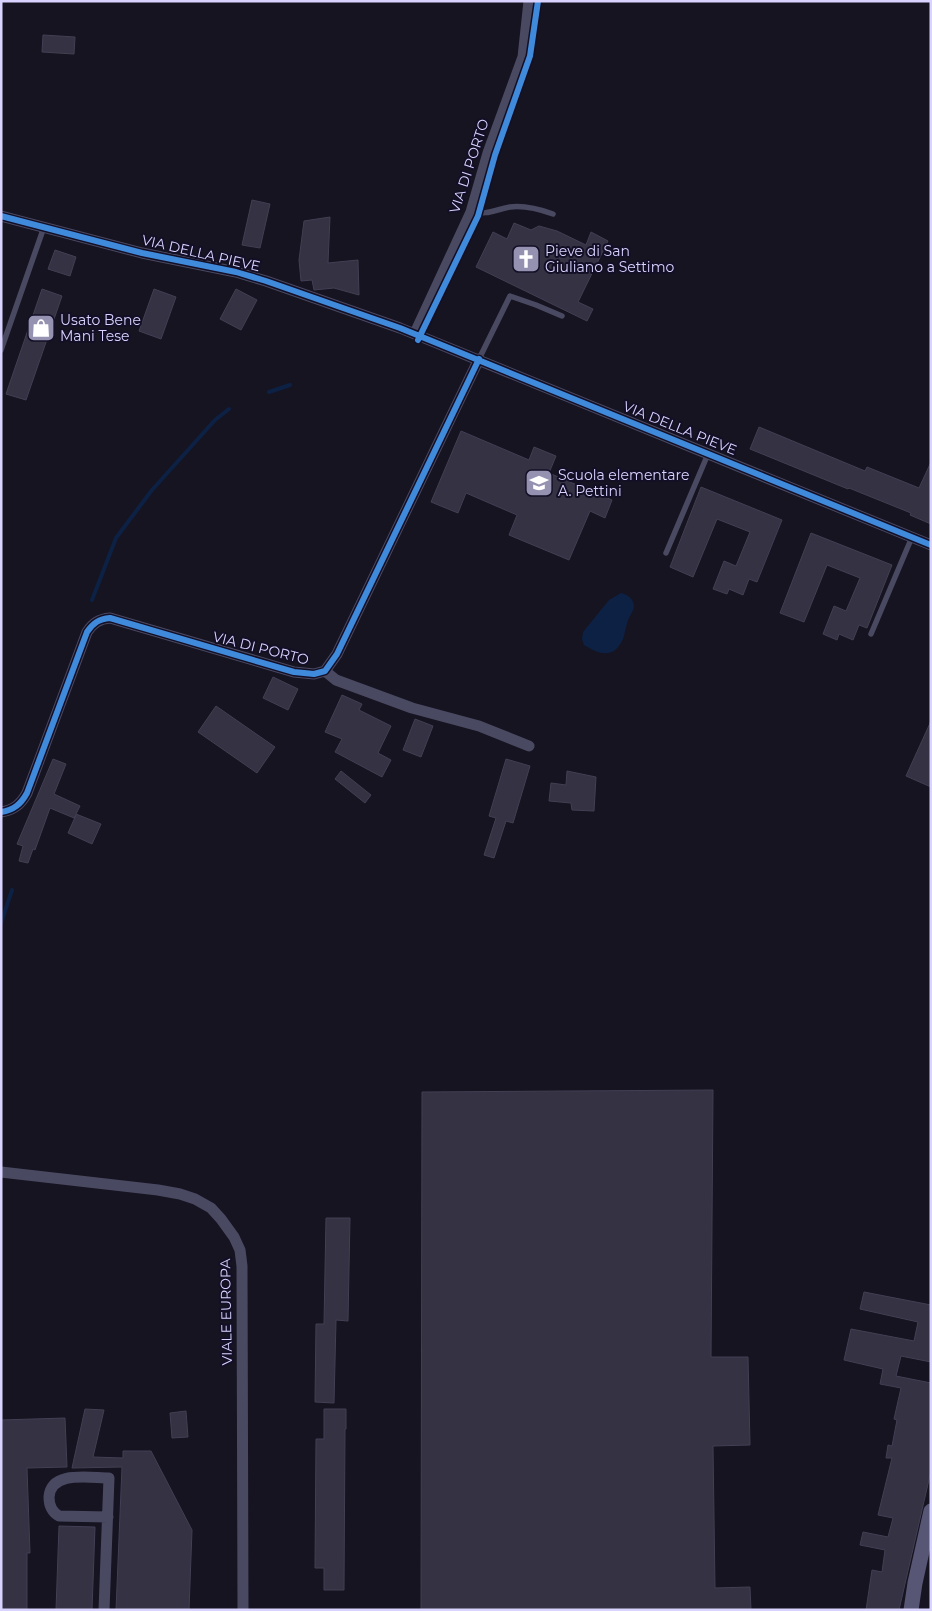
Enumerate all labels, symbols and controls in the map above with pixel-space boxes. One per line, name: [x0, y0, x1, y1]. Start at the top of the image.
street label: VIA DI PORTO: [445, 116, 493, 216]
street label: VIA DELLA PIEVE: [140, 231, 262, 275]
place label: Pieve di San Giuliano a Settimo: [545, 242, 674, 276]
church icon: Pieve di San Giuliano a Settimo: [511, 244, 541, 274]
place label: Usato Bene Mani Tese: [60, 311, 141, 345]
shop icon: Usato Bene Mani Tese: [26, 313, 56, 343]
street label: VIA DELLA PIEVE: [621, 397, 739, 459]
place label: Scuola elementare A. Pettini: [558, 466, 689, 500]
school or university icon: Scuola elementare A. Pettini: [524, 468, 554, 498]
street label: VIA DI PORTO: [211, 627, 311, 669]
street label: VIALE EUROPA: [216, 1257, 236, 1366]

